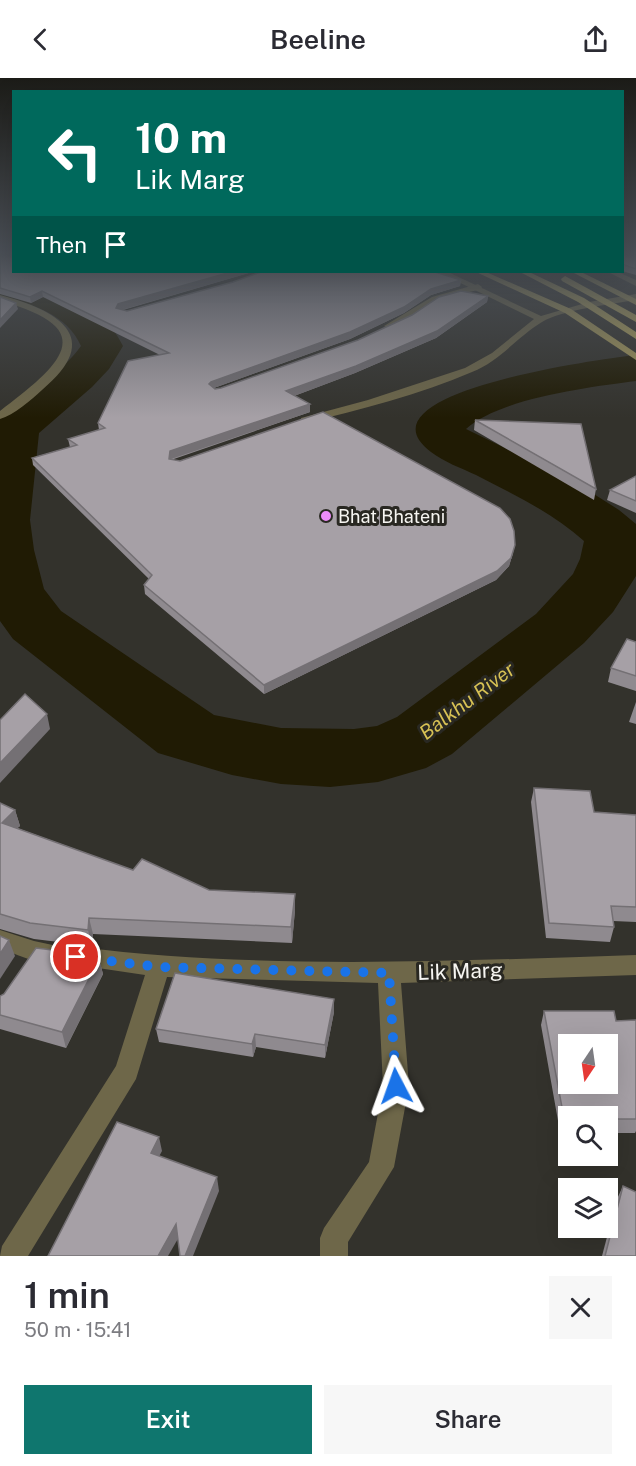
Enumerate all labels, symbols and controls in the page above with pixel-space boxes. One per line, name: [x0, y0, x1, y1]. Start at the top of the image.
icon: back: [24, 23, 57, 56]
text: Beeline: [270, 23, 366, 55]
icon: share: [579, 23, 612, 56]
text: 10 m: [135, 113, 227, 162]
icon: left: [36, 114, 114, 192]
text: Lik Marg: [135, 163, 245, 195]
icon: arrive: [99, 228, 132, 261]
text: Then: [36, 232, 87, 258]
place label: Bhat Bhateni: [338, 506, 445, 527]
marker: Bhat Bhateni: [319, 509, 333, 523]
water label: Balkhu River: [415, 657, 520, 745]
pin: [50, 931, 101, 982]
icon: arrive: [59, 940, 92, 973]
street label: Lik Marg: [417, 957, 503, 985]
north arrow: [558, 1034, 618, 1094]
map controls: [558, 1034, 618, 1238]
position arrow: [364, 1054, 428, 1118]
button: search: [558, 1106, 618, 1166]
button: layers: [558, 1178, 618, 1238]
text: 1 min: [24, 1274, 110, 1316]
button: close: [549, 1276, 612, 1339]
text: 50 m · 15:41: [24, 1318, 131, 1342]
button: Exit: [24, 1385, 312, 1454]
button: Share: [324, 1385, 612, 1454]

